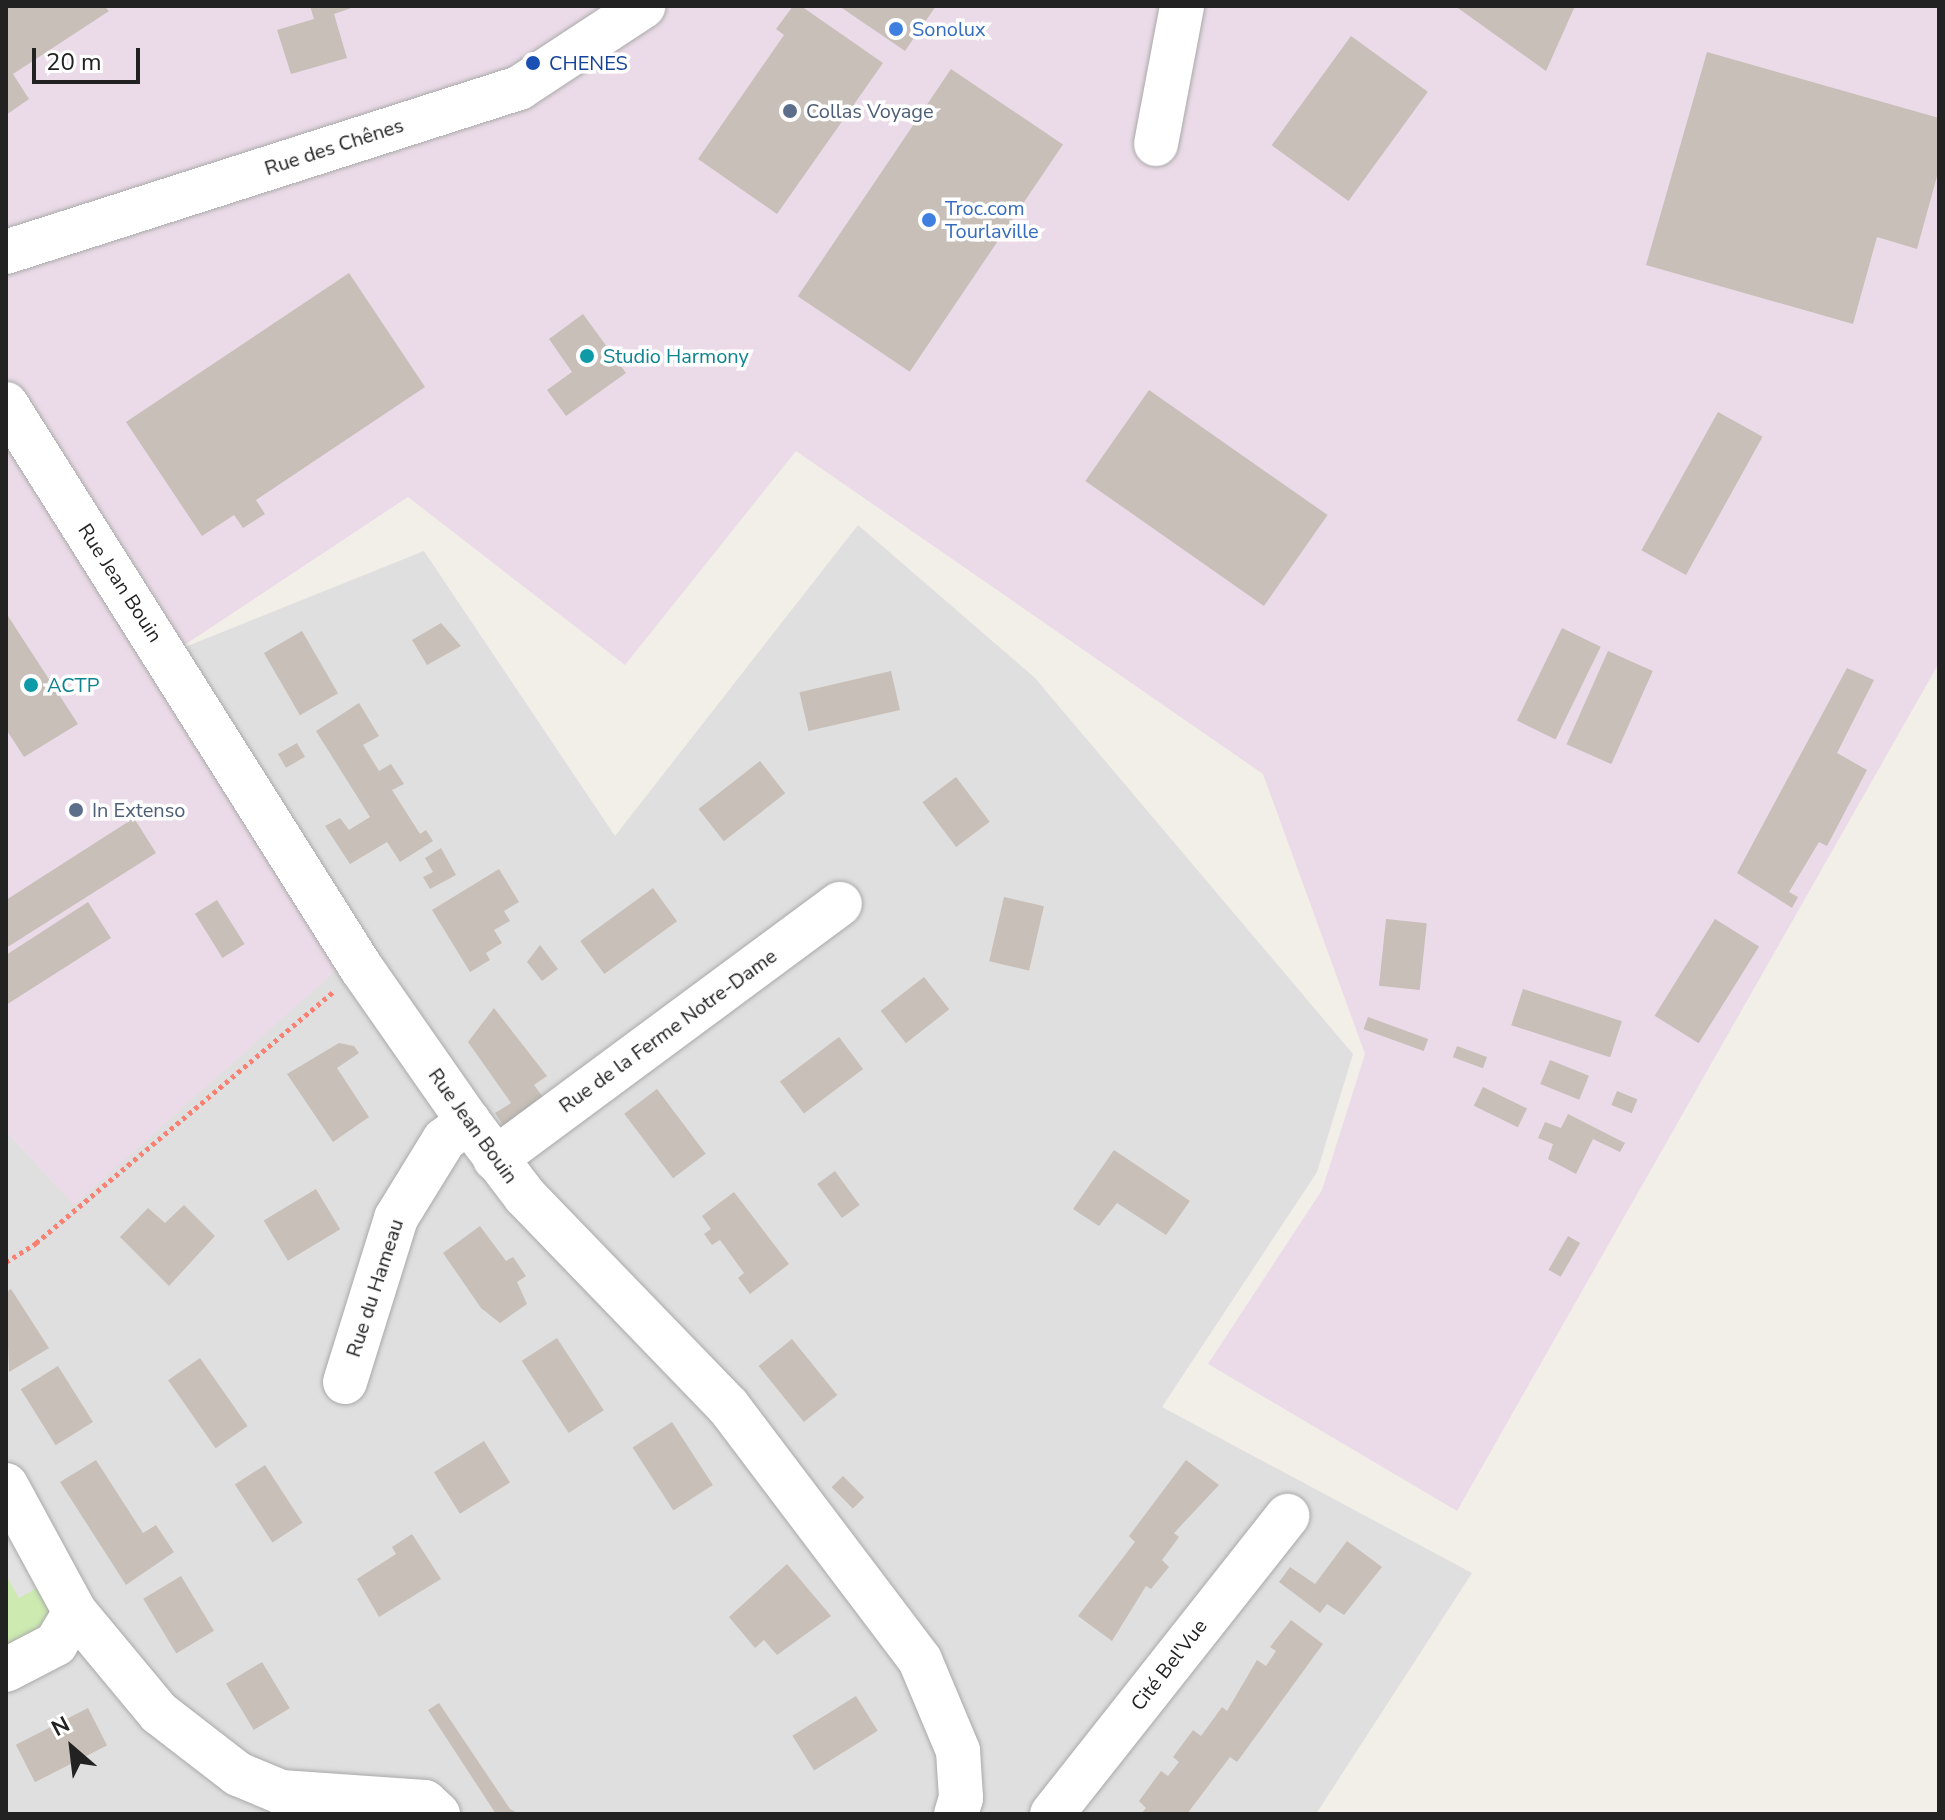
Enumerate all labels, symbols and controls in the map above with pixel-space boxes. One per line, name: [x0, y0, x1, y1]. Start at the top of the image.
place label: Sonolux: [912, 17, 986, 41]
marker: Sonolux: [887, 20, 905, 38]
scale bar: [36, 32, 144, 82]
text: 20 m: [46, 46, 102, 78]
place label: CHENES: [549, 51, 628, 75]
marker: CHENES: [524, 54, 542, 72]
place label: Collas Voyage: [806, 99, 934, 123]
marker: Collas Voyage: [781, 102, 799, 120]
street label: Rue des Chênes: [262, 113, 406, 181]
place label: Troc.com Tourlaville: [945, 196, 1039, 243]
marker: Troc.com Tourlaville: [920, 211, 938, 229]
place label: Studio Harmony: [603, 344, 749, 368]
marker: Studio Harmony: [578, 347, 596, 365]
street label: Rue Jean Bouin: [73, 519, 167, 647]
place label: ACTP: [47, 673, 99, 697]
marker: ACTP: [22, 676, 40, 694]
place label: In Extenso: [92, 798, 185, 822]
marker: In Extenso: [67, 801, 85, 819]
street label: Rue de la Ferme Notre-Dame: [554, 944, 782, 1118]
street label: Rue Jean Bouin: [423, 1064, 523, 1188]
street label: Rue du Hameau: [341, 1216, 409, 1360]
street label: Cité Bel'Vue: [1126, 1615, 1212, 1715]
north arrow: [32, 1708, 112, 1788]
text: N: [46, 1710, 75, 1744]

